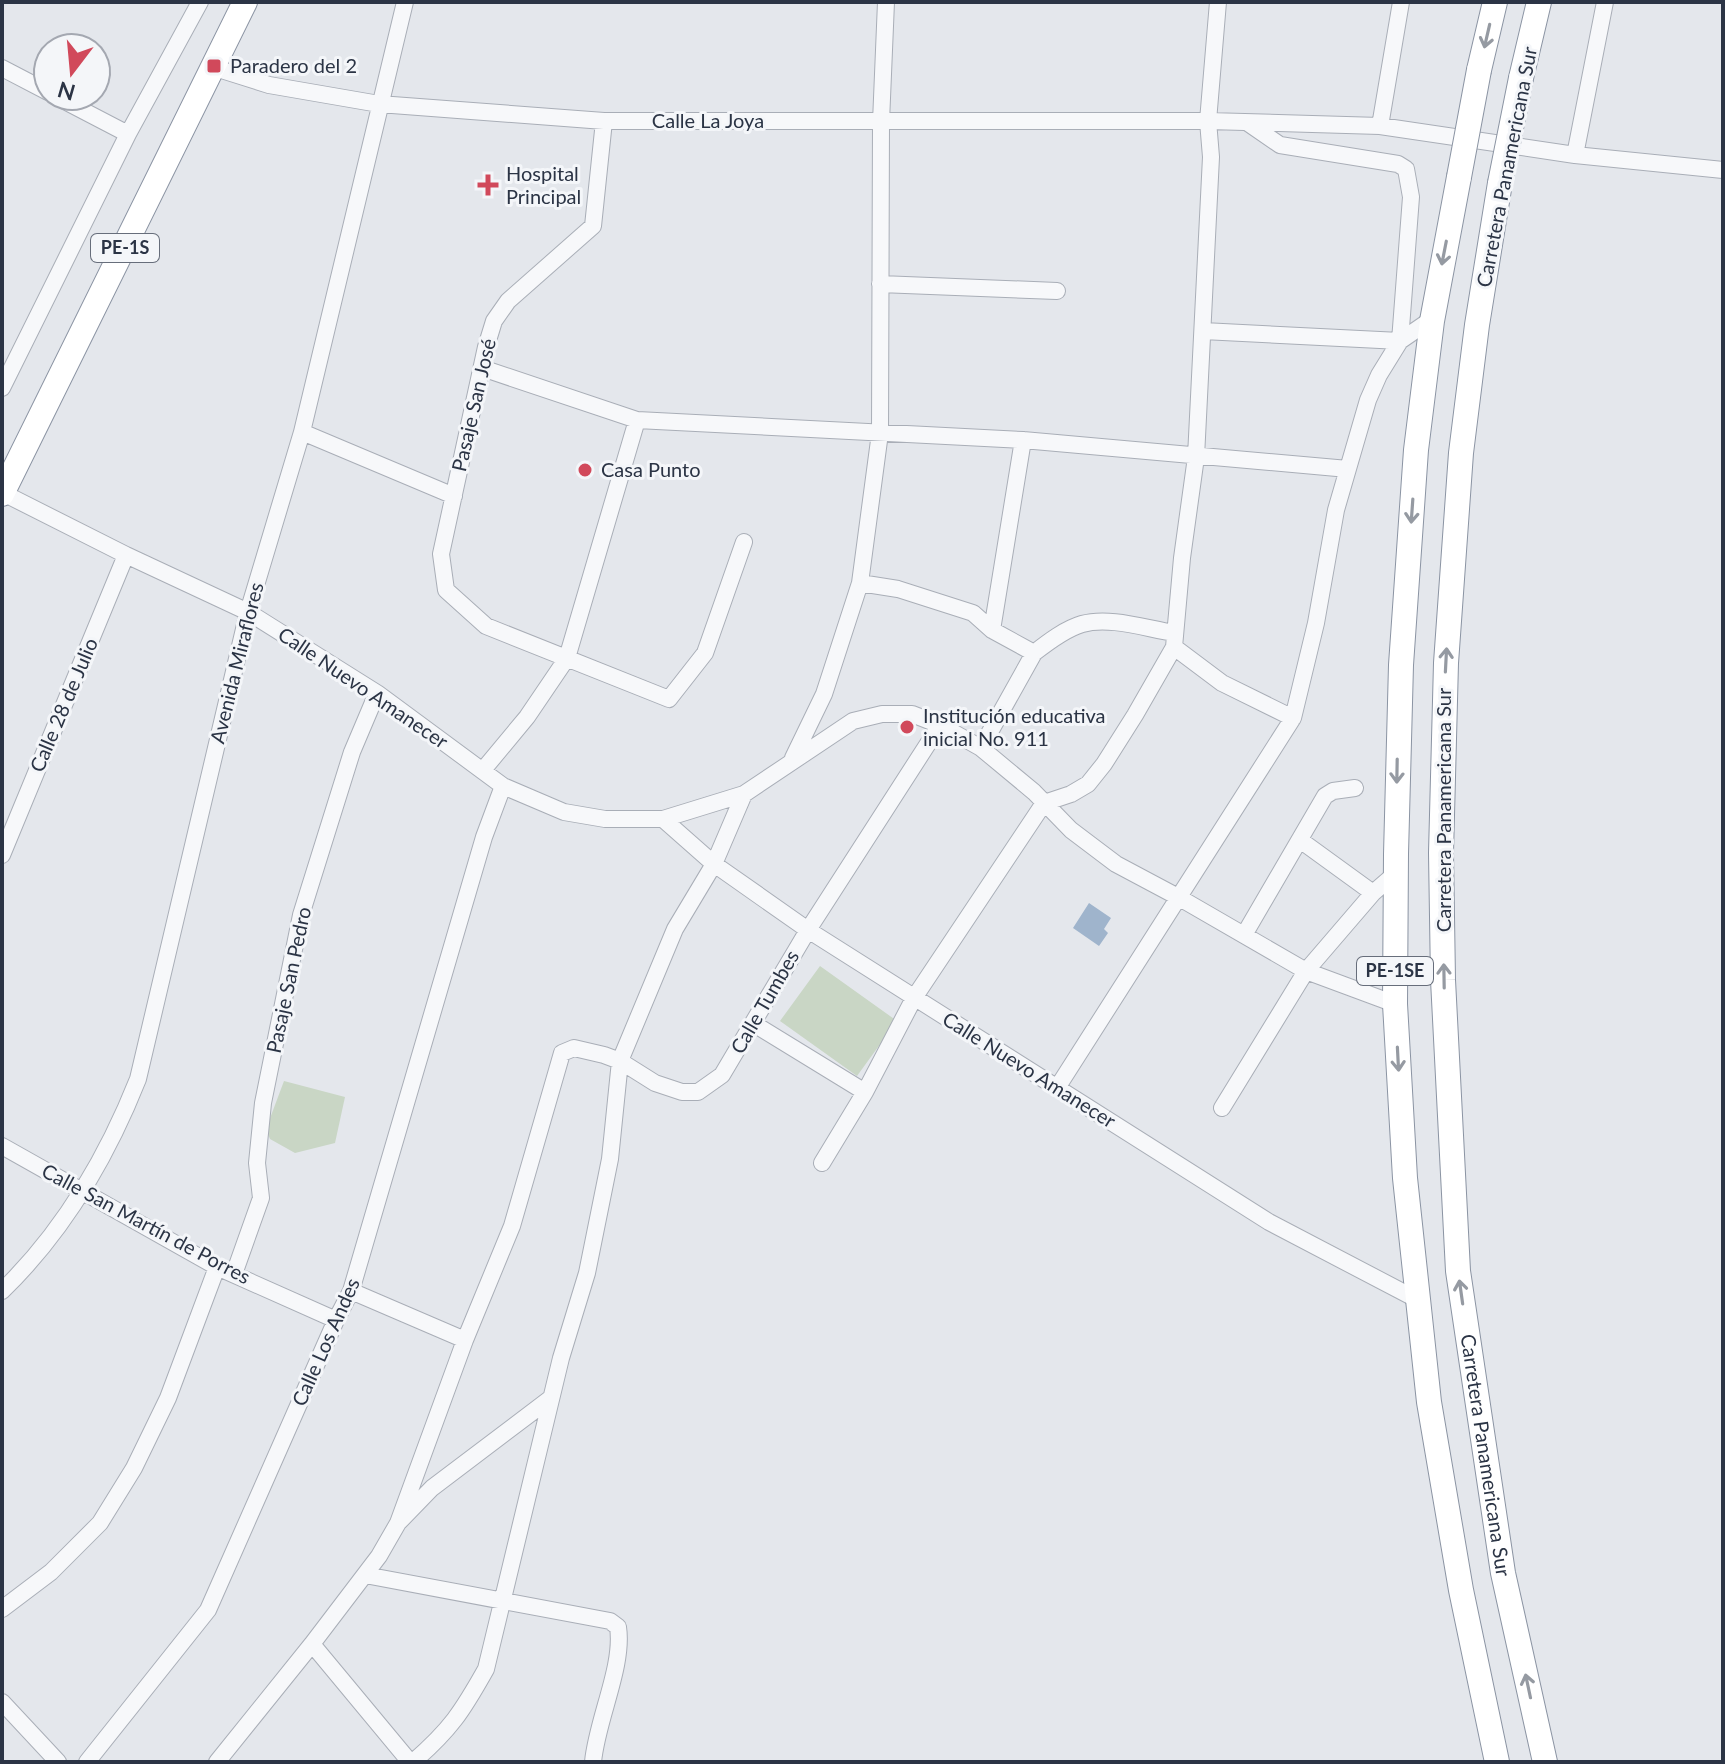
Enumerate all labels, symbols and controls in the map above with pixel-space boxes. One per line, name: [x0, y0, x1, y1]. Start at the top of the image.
one-way arrow: [1479, 23, 1494, 48]
north arrow: [32, 32, 112, 112]
street label: Carretera Panamericana Sur: [1471, 44, 1541, 289]
place label: Paradero del 2: [230, 53, 357, 77]
marker: Paradero del 2: [205, 57, 223, 75]
text: N: [54, 76, 78, 107]
street label: Calle La Joya: [652, 108, 764, 132]
place label: Hospital Principal: [506, 161, 581, 208]
marker: Hospital Principal: [477, 174, 499, 196]
road number: PE-1S: [91, 234, 159, 262]
one-way arrow: [1436, 240, 1451, 266]
street label: Pasaje San José: [446, 336, 500, 474]
place label: Casa Punto: [601, 457, 701, 481]
marker: Casa Punto: [576, 461, 594, 479]
one-way arrow: [1404, 497, 1419, 524]
street label: Avenida Miraflores: [204, 580, 268, 746]
street label: Calle Nuevo Amanecer: [274, 621, 454, 753]
street label: Calle 28 de Julio: [24, 634, 102, 775]
one-way arrow: [1439, 647, 1454, 674]
street label: Carretera Panamericana Sur: [1431, 687, 1455, 932]
place label: Institución educativa inicial No. 911: [923, 703, 1106, 750]
marker: Institución educativa inicial No. 911: [898, 718, 916, 736]
one-way arrow: [1389, 757, 1405, 784]
street label: Pasaje San Pedro: [261, 904, 315, 1055]
street label: Calle Tumbes: [725, 945, 803, 1058]
road number: PE-1SE: [1357, 957, 1433, 985]
one-way arrow: [1436, 963, 1451, 990]
street label: Calle Nuevo Amanecer: [939, 1006, 1121, 1133]
one-way arrow: [1390, 1045, 1405, 1072]
street label: Calle San Martín de Porres: [38, 1158, 255, 1288]
street label: Calle Los Andes: [286, 1274, 364, 1409]
one-way arrow: [1453, 1279, 1468, 1305]
street label: Carretera Panamericana Sur: [1457, 1332, 1516, 1578]
one-way arrow: [1520, 1673, 1535, 1699]

